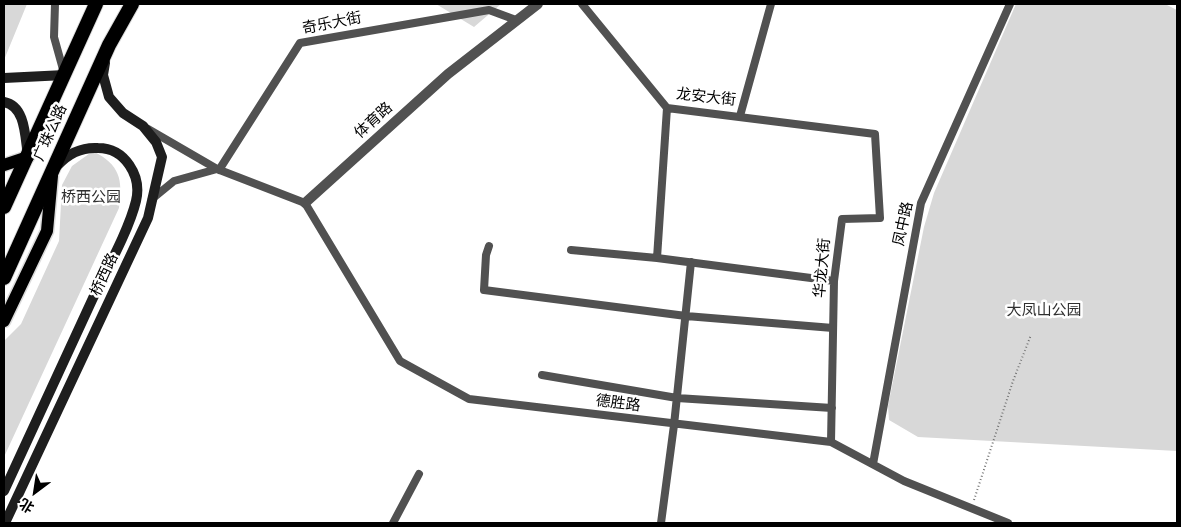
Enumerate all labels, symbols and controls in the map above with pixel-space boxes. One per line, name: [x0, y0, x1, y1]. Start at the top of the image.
street label: 奇乐大街: [301, 9, 363, 39]
street label: 龙安大街: [675, 86, 737, 110]
street label: 体育路: [351, 99, 397, 143]
street label: 广珠公路: [31, 102, 71, 164]
park label: 桥西公园: [61, 189, 121, 207]
street label: 凤中路: [891, 200, 917, 248]
street label: 华龙大街: [811, 237, 835, 299]
street label: 桥西路: [87, 251, 123, 299]
park label: 大凤山公园: [1007, 302, 1081, 320]
street label: 德胜路: [595, 392, 641, 416]
north arrow: [10, 467, 60, 517]
text: 北: [17, 494, 37, 516]

